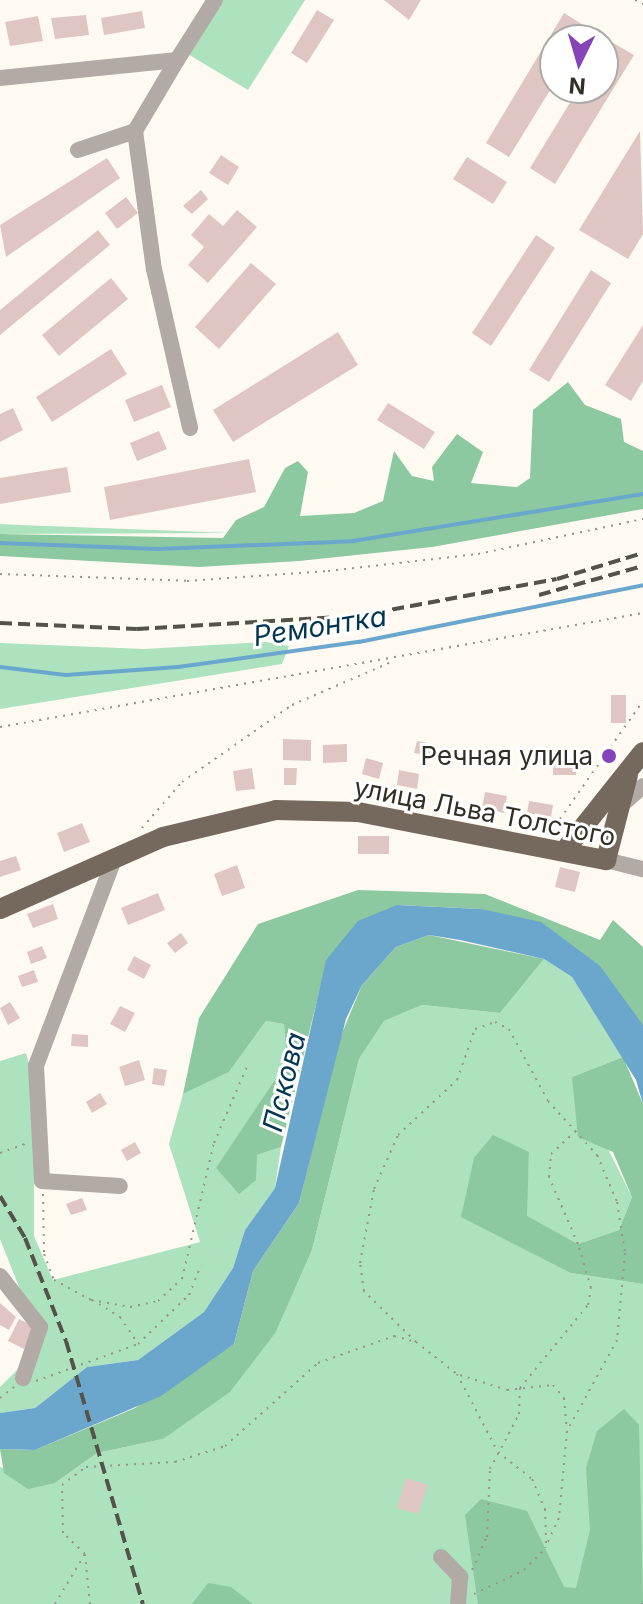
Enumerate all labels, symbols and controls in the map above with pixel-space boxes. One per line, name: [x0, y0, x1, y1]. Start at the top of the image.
north arrow: [539, 24, 619, 104]
text: N: [568, 72, 587, 100]
water label: Ремонтка: [251, 599, 389, 653]
place label: Речная улица: [421, 740, 593, 772]
marker: Речная улица: [600, 747, 618, 765]
street label: улица Льва Толстого: [352, 771, 618, 853]
water label: Пскова: [255, 1029, 313, 1135]

